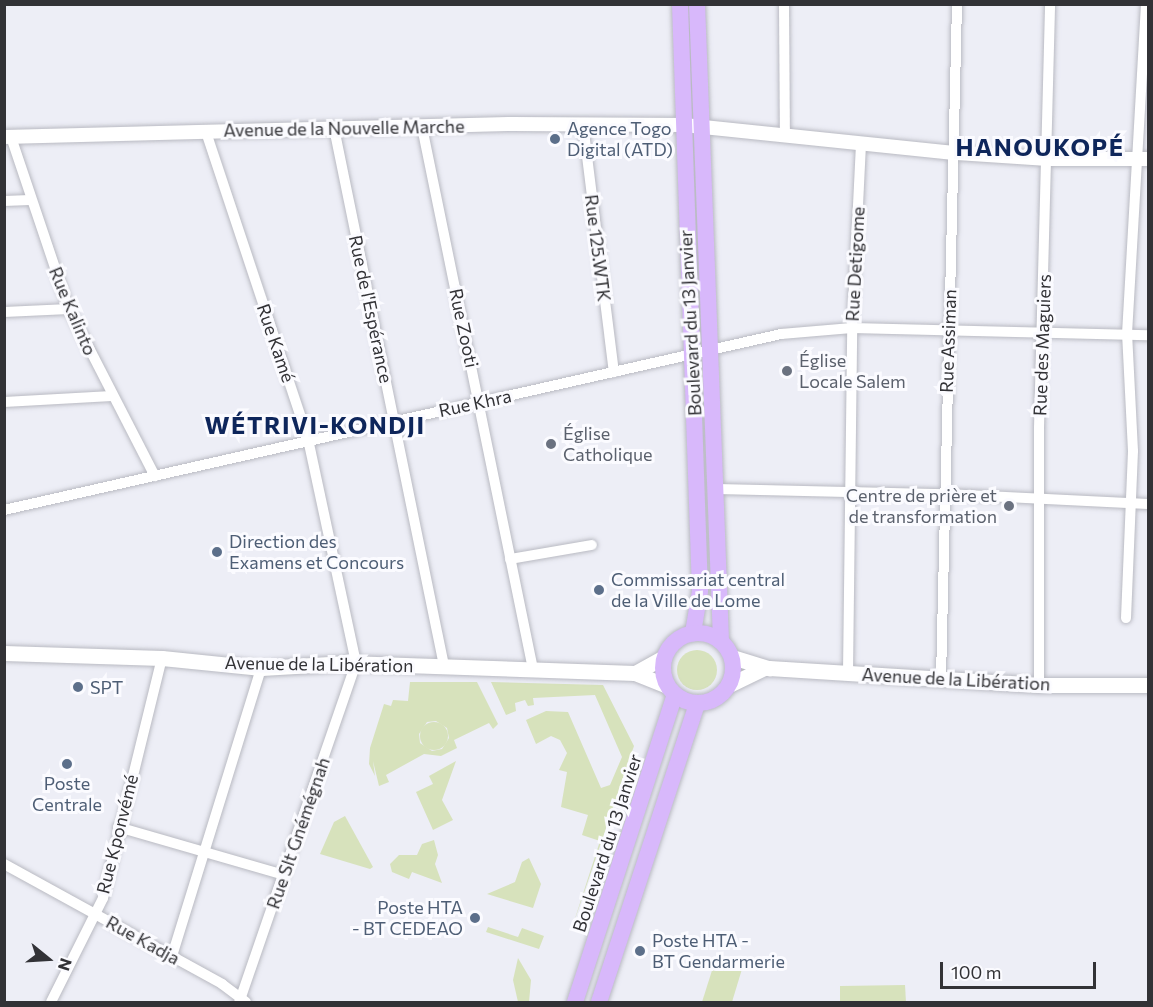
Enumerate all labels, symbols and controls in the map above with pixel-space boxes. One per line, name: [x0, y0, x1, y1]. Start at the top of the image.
street label: Avenue de la Nouvelle Marche: [223, 115, 465, 141]
place label: Agence Togo Digital (ATD): [567, 118, 673, 160]
marker: Agence Togo Digital (ATD): [548, 132, 562, 146]
district label: HANOUKOPÉ: [956, 133, 1124, 161]
street label: Rue 125.WTK: [581, 193, 615, 303]
street label: Rue Detigome: [841, 206, 869, 322]
street label: Boulevard du 13 Janvier: [674, 230, 706, 416]
street label: Rue de l'Espérance: [345, 233, 397, 385]
street label: Rue Kalinto: [45, 264, 101, 358]
street label: Rue des Maguiers: [1029, 274, 1055, 416]
street label: Rue Zooti: [445, 286, 483, 370]
street label: Rue Assiman: [935, 289, 961, 393]
street label: Rue Kamé: [252, 301, 300, 385]
place label: Église Locale Salem: [799, 350, 906, 392]
marker: Église Locale Salem: [780, 364, 794, 378]
street label: Rue Khra: [437, 385, 513, 421]
district label: WÉTRIVI-KONDJI: [204, 411, 426, 439]
place label: Église Catholique: [563, 423, 652, 466]
marker: Église Catholique: [544, 437, 558, 451]
place label: Centre de prière et de transformation: [846, 485, 997, 528]
marker: Centre de prière et de transformation: [1002, 499, 1016, 513]
place label: Direction des Examens et Concours: [229, 531, 404, 574]
marker: Direction des Examens et Concours: [210, 545, 224, 559]
place label: Commissariat central de la Ville de Lome: [611, 569, 785, 612]
marker: Commissariat central de la Ville de Lome: [592, 583, 606, 597]
street label: Avenue de la Libération: [224, 652, 414, 676]
street label: Avenue de la Libération: [861, 663, 1051, 695]
place label: SPT: [90, 676, 123, 698]
marker: SPT: [71, 680, 85, 694]
street label: Boulevard du 13 Janvier: [568, 751, 646, 935]
street label: Rue Slt Gnémégnah: [262, 754, 334, 912]
marker: Poste Centrale: [60, 757, 74, 771]
street label: Rue Kponvémé: [92, 772, 142, 896]
place label: Poste Centrale: [32, 773, 102, 816]
place label: Poste HTA - BT CEDEAO: [352, 897, 463, 940]
street label: Rue Kadja: [102, 911, 184, 969]
marker: Poste HTA - BT CEDEAO: [468, 911, 482, 925]
north arrow: [18, 929, 78, 989]
place label: Poste HTA - BT Gendarmerie: [652, 930, 785, 972]
marker: Poste HTA - BT Gendarmerie: [633, 944, 647, 958]
scale bar: [943, 950, 1099, 988]
text: N: [55, 956, 76, 973]
text: 100 m: [951, 961, 1001, 983]

